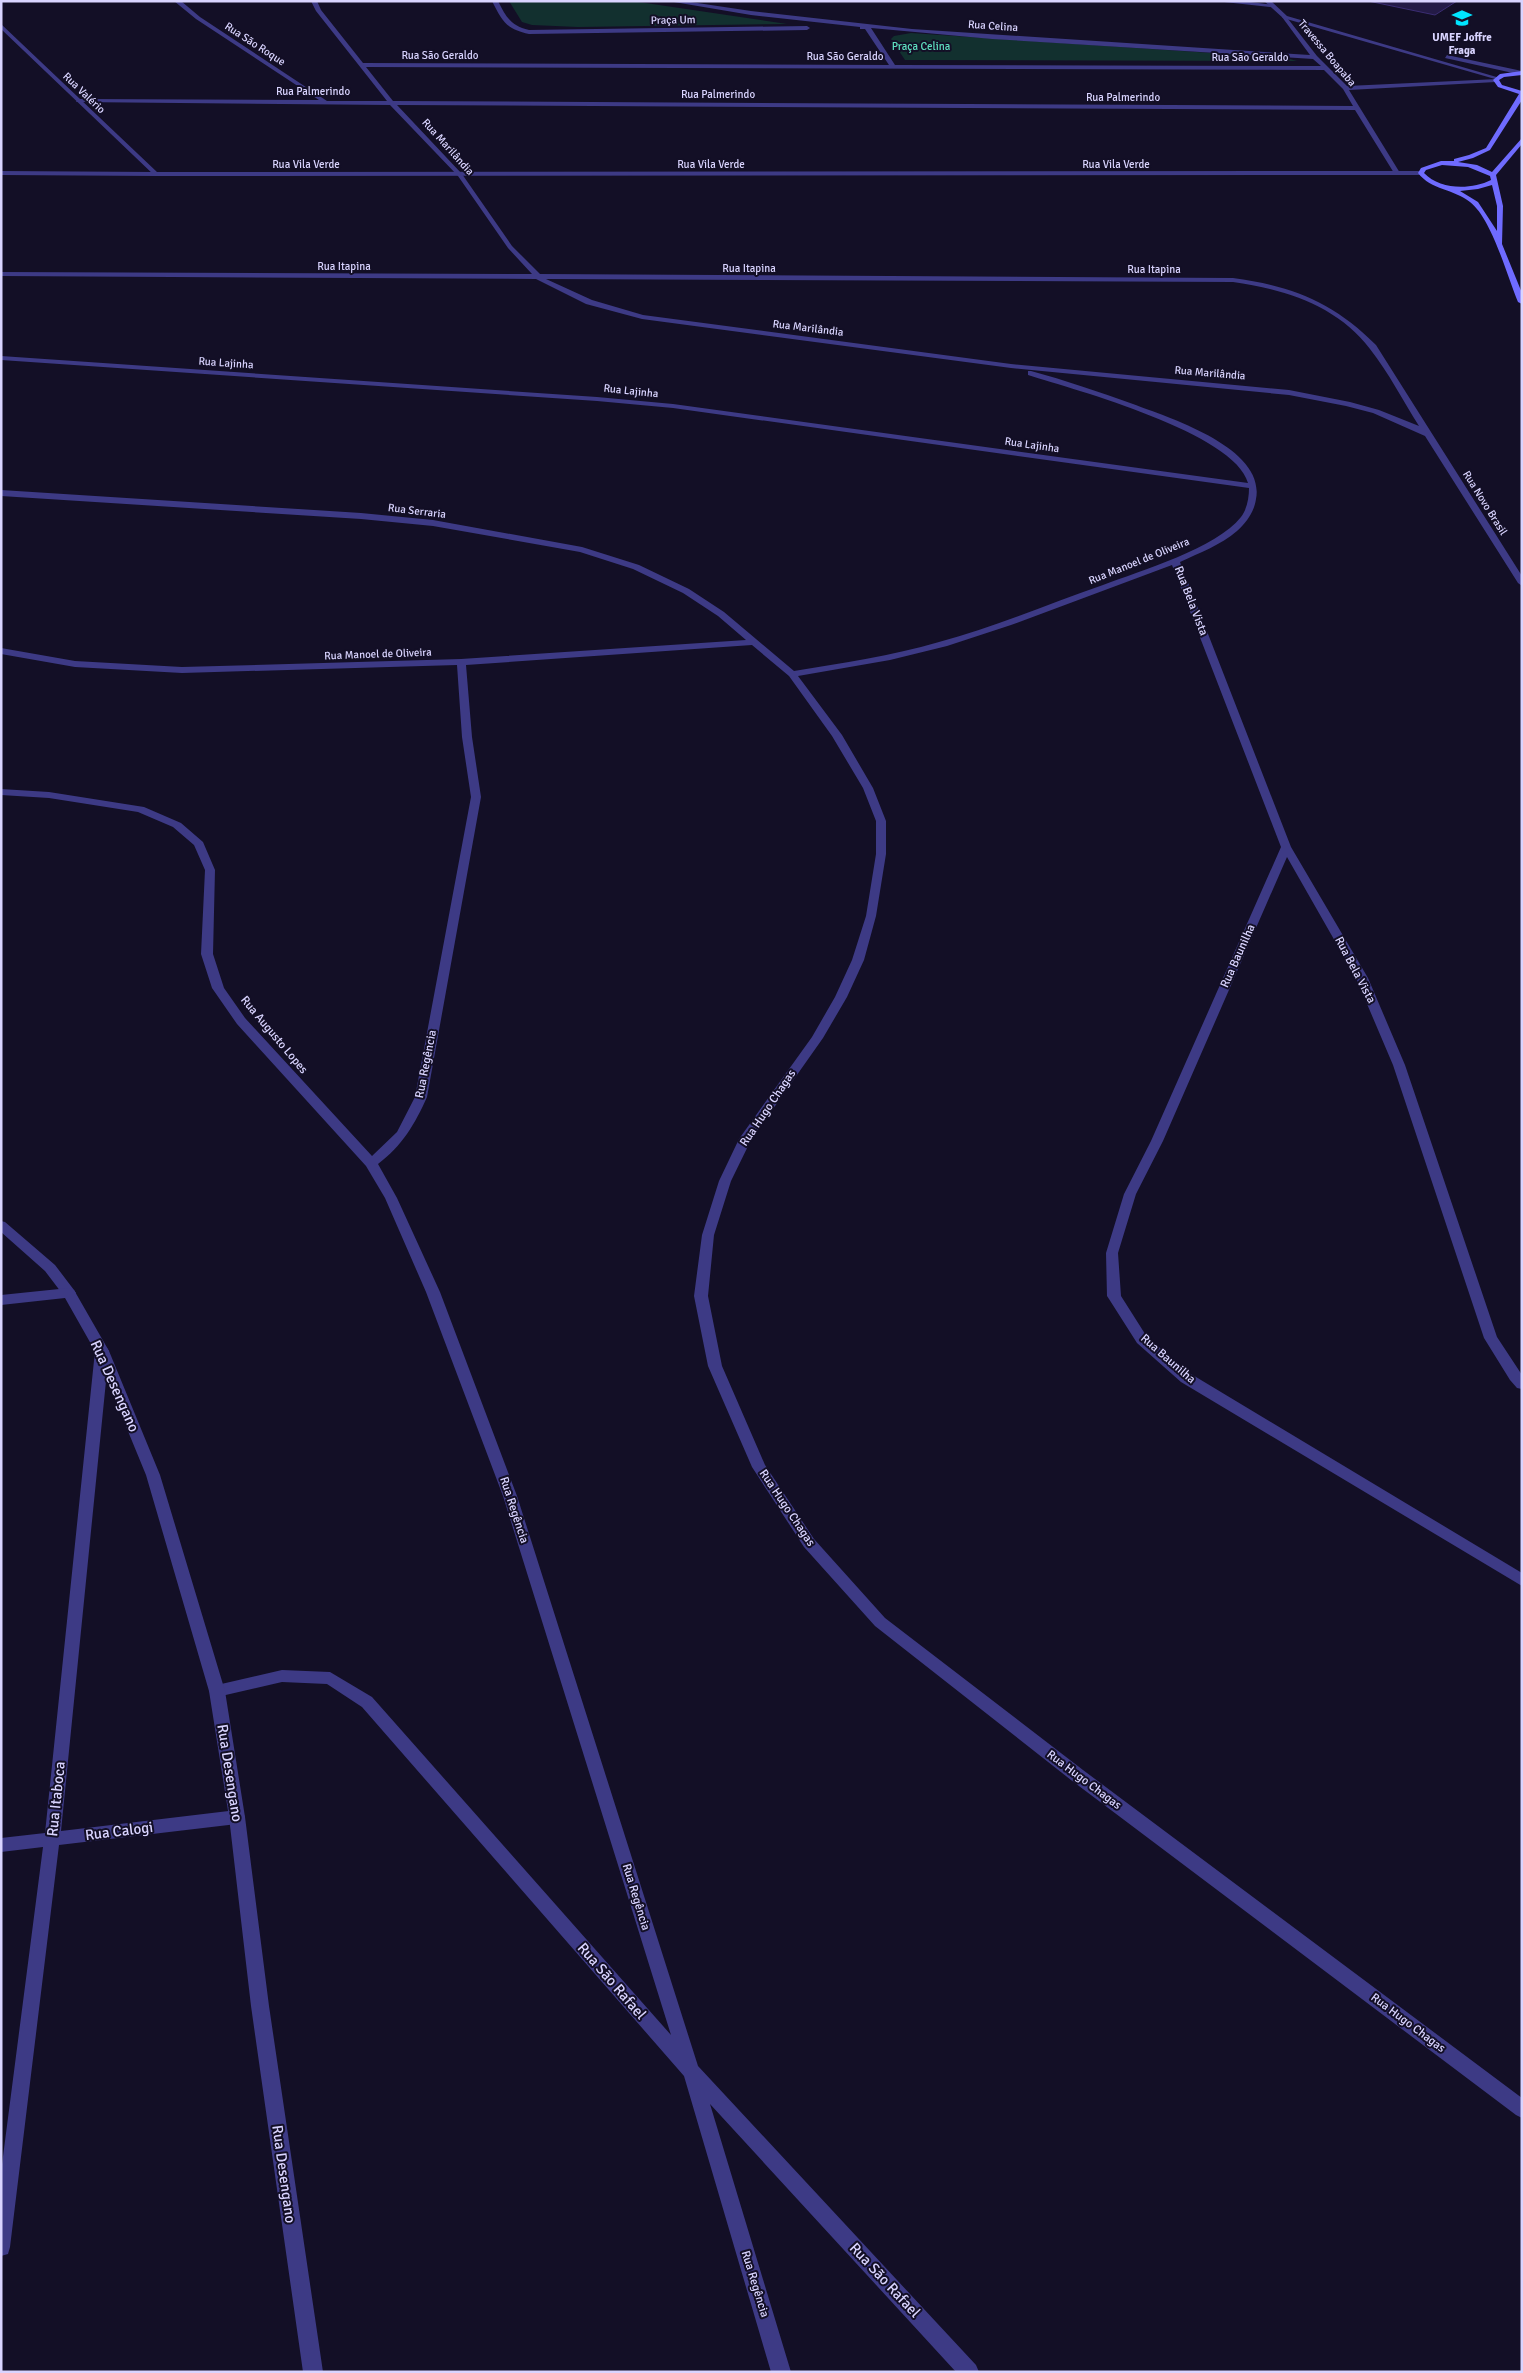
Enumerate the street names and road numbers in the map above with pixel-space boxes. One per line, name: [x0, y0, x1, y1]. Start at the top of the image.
street label: Praça Um: [650, 13, 696, 27]
street label: Travessa Boapaba: [1295, 17, 1359, 89]
street label: Rua Celina: [968, 18, 1019, 34]
street label: Rua São Roque: [222, 20, 288, 68]
street label: Rua São Geraldo: [401, 49, 479, 62]
street label: Rua São Geraldo: [806, 50, 884, 63]
street label: Rua São Geraldo: [1211, 51, 1289, 64]
street label: Rua Valério: [60, 70, 108, 116]
street label: Rua Palmerindo: [276, 85, 350, 98]
street label: Rua Palmerindo: [681, 88, 755, 101]
street label: Rua Palmerindo: [1086, 91, 1160, 104]
street label: Rua Marilândia: [419, 116, 477, 178]
street label: Rua Vila Verde: [272, 158, 340, 171]
street label: Rua Vila Verde: [677, 158, 745, 171]
street label: Rua Vila Verde: [1082, 158, 1150, 171]
street label: Rua Itapina: [317, 260, 371, 273]
street label: Rua Itapina: [722, 262, 776, 275]
street label: Rua Itapina: [1127, 263, 1181, 276]
street label: Rua Marilândia: [772, 317, 845, 339]
street label: Rua Lajinha: [198, 355, 254, 371]
street label: Rua Marilândia: [1174, 363, 1246, 383]
street label: Rua Lajinha: [603, 382, 660, 400]
street label: Rua Lajinha: [1004, 435, 1061, 455]
street label: Rua Novo Brasil: [1460, 468, 1510, 538]
street label: Rua Serraria: [387, 501, 447, 521]
street label: Rua Manoel de Oliveira: [1087, 535, 1192, 587]
street label: Rua Bela Vista: [1171, 564, 1211, 638]
street label: Rua Manoel de Oliveira: [324, 646, 432, 662]
street label: Rua Baunilha: [1217, 922, 1259, 990]
street label: Rua Bela Vista: [1331, 934, 1379, 1006]
street label: Rua Augusto Lopes: [237, 993, 311, 1077]
street label: Rua Regência: [412, 1029, 440, 1099]
street label: Rua Hugo Chagas: [737, 1067, 799, 1149]
street label: Rua Baunilha: [1137, 1331, 1199, 1387]
street label: Rua Desengano: [87, 1337, 143, 1435]
street label: Rua Hugo Chagas: [756, 1467, 818, 1549]
street label: Rua Regência: [496, 1475, 532, 1545]
street label: Rua Desengano: [213, 1723, 247, 1823]
street label: Rua Hugo Chagas: [1044, 1747, 1124, 1813]
street label: Rua Itaboca: [43, 1761, 69, 1837]
street label: Rua Calogi: [84, 1818, 154, 1844]
street label: Rua Regência: [619, 1862, 653, 1932]
street label: Rua São Rafael: [574, 1939, 650, 2023]
street label: Rua Hugo Chagas: [1368, 1990, 1448, 2056]
street label: Rua Desengano: [268, 2124, 300, 2224]
street label: Rua São Rafael: [846, 2239, 924, 2321]
street label: Rua Regência: [738, 2249, 772, 2319]

